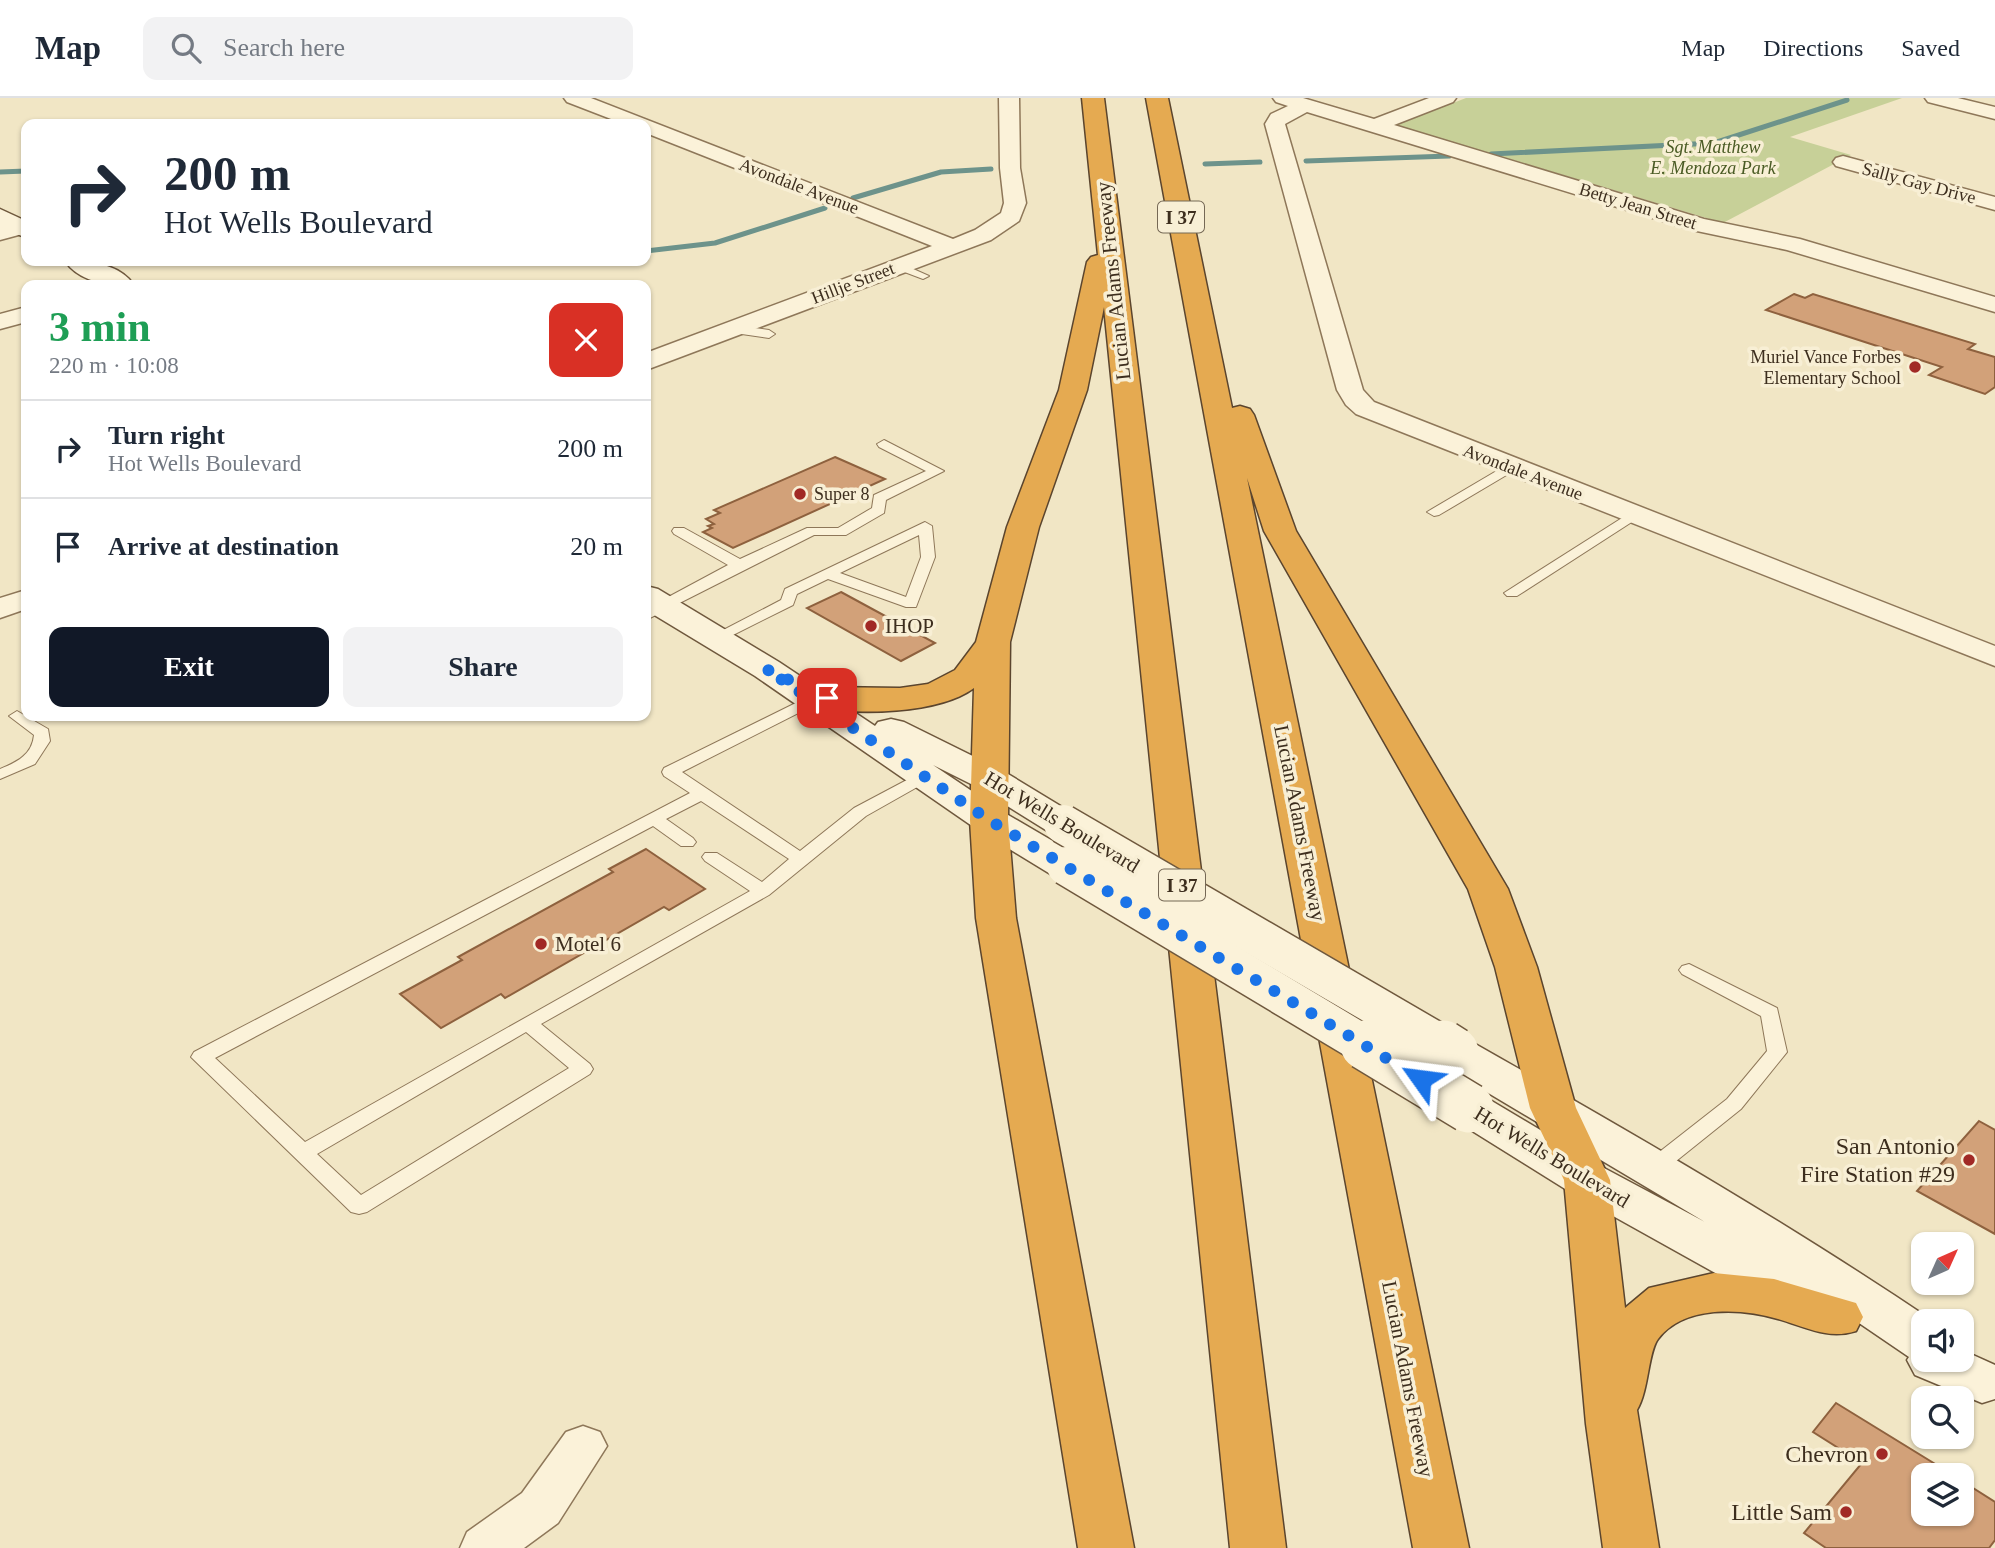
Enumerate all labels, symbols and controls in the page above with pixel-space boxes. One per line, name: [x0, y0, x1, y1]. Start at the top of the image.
search box: [143, 17, 633, 80]
icon: search: [167, 29, 205, 67]
text: Map: [35, 30, 101, 66]
text: Search here: [223, 33, 345, 62]
text: Map: [1681, 35, 1725, 61]
text: Directions: [1763, 35, 1863, 61]
text: Saved: [1901, 35, 1960, 61]
park label: Sgt. Matthew E. Mendoza Park: [1649, 137, 1777, 178]
text: 200 m: [164, 146, 291, 201]
icon: right: [49, 147, 140, 238]
street label: Avondale Avenue: [736, 154, 862, 218]
street label: Sally Gay Drive: [1860, 158, 1978, 208]
street label: Betty Jean Street: [1577, 179, 1699, 233]
street label: Lucian Adams Freeway: [1091, 180, 1135, 381]
road number: I 37: [1158, 202, 1204, 232]
text: Hot Wells Boulevard: [164, 204, 433, 240]
street label: Hillje Street: [809, 258, 897, 308]
button: close: [549, 303, 623, 377]
text: 3 min: [49, 304, 151, 350]
place label: Muriel Vance Forbes Elementary School: [1750, 347, 1901, 388]
text: 220 m · 10:08: [49, 353, 179, 378]
marker: Muriel Vance Forbes Elementary School: [1907, 359, 1923, 375]
text: Turn right: [108, 421, 225, 450]
icon: right: [49, 430, 87, 468]
text: 200 m: [557, 434, 623, 463]
street label: Avondale Avenue: [1460, 440, 1586, 504]
text: Hot Wells Boulevard: [108, 451, 301, 476]
place label: Super 8: [814, 484, 870, 504]
marker: Super 8: [792, 486, 808, 502]
icon: arrive: [49, 528, 87, 566]
text: Arrive at destination: [108, 532, 339, 561]
text: 20 m: [570, 532, 623, 561]
place label: IHOP: [885, 614, 934, 638]
marker: IHOP: [863, 618, 879, 634]
button: Exit: [49, 627, 329, 707]
button: Share: [343, 627, 623, 707]
pin: [797, 668, 857, 728]
icon: arrive: [808, 679, 846, 717]
street label: Lucian Adams Freeway: [1269, 723, 1331, 924]
street label: Hot Wells Boulevard: [980, 766, 1144, 878]
road number: I 37: [1159, 870, 1205, 900]
place label: Motel 6: [555, 932, 621, 956]
marker: Motel 6: [533, 936, 549, 952]
position arrow: [1384, 1042, 1458, 1116]
street label: Hot Wells Boulevard: [1470, 1101, 1634, 1213]
place label: San Antonio Fire Station #29: [1800, 1133, 1955, 1187]
marker: San Antonio Fire Station #29: [1961, 1152, 1977, 1168]
north arrow: [1911, 1232, 1974, 1295]
map controls: [1911, 1232, 1974, 1526]
street label: Lucian Adams Freeway: [1377, 1279, 1439, 1480]
button: sound: [1911, 1309, 1974, 1372]
button: search: [1911, 1386, 1974, 1449]
place label: Chevron: [1785, 1441, 1868, 1467]
marker: Chevron: [1874, 1446, 1890, 1462]
button: layers: [1911, 1463, 1974, 1526]
place label: Little Sam: [1731, 1499, 1832, 1525]
marker: Little Sam: [1838, 1504, 1854, 1520]

